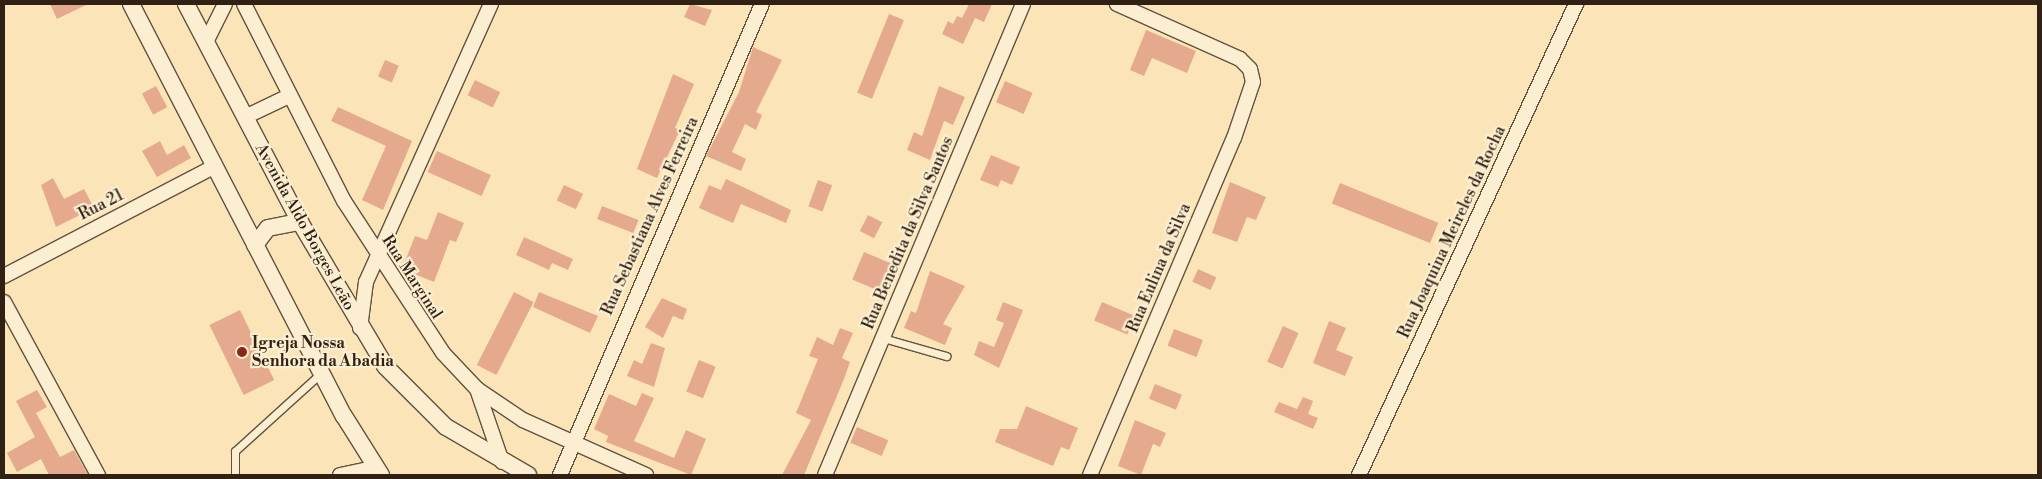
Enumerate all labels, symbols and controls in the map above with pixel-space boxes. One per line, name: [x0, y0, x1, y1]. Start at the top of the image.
street label: Rua Sebastiana Alves Ferreira: [598, 114, 702, 318]
street label: Rua Joaquina Meireles da Rocha: [1394, 123, 1510, 341]
street label: Rua Benedita da Silva Santos: [859, 134, 957, 332]
street label: Avenida Aldo Borges Leão: [251, 140, 359, 314]
street label: Rua 21: [75, 186, 127, 224]
street label: Rua Eulina da Silva: [1123, 201, 1195, 335]
street label: Rua Marginal: [378, 231, 446, 323]
place label: Igreja Nossa Senhora da Abadia: [252, 333, 394, 371]
marker: Igreja Nossa Senhora da Abadia: [236, 346, 248, 358]

